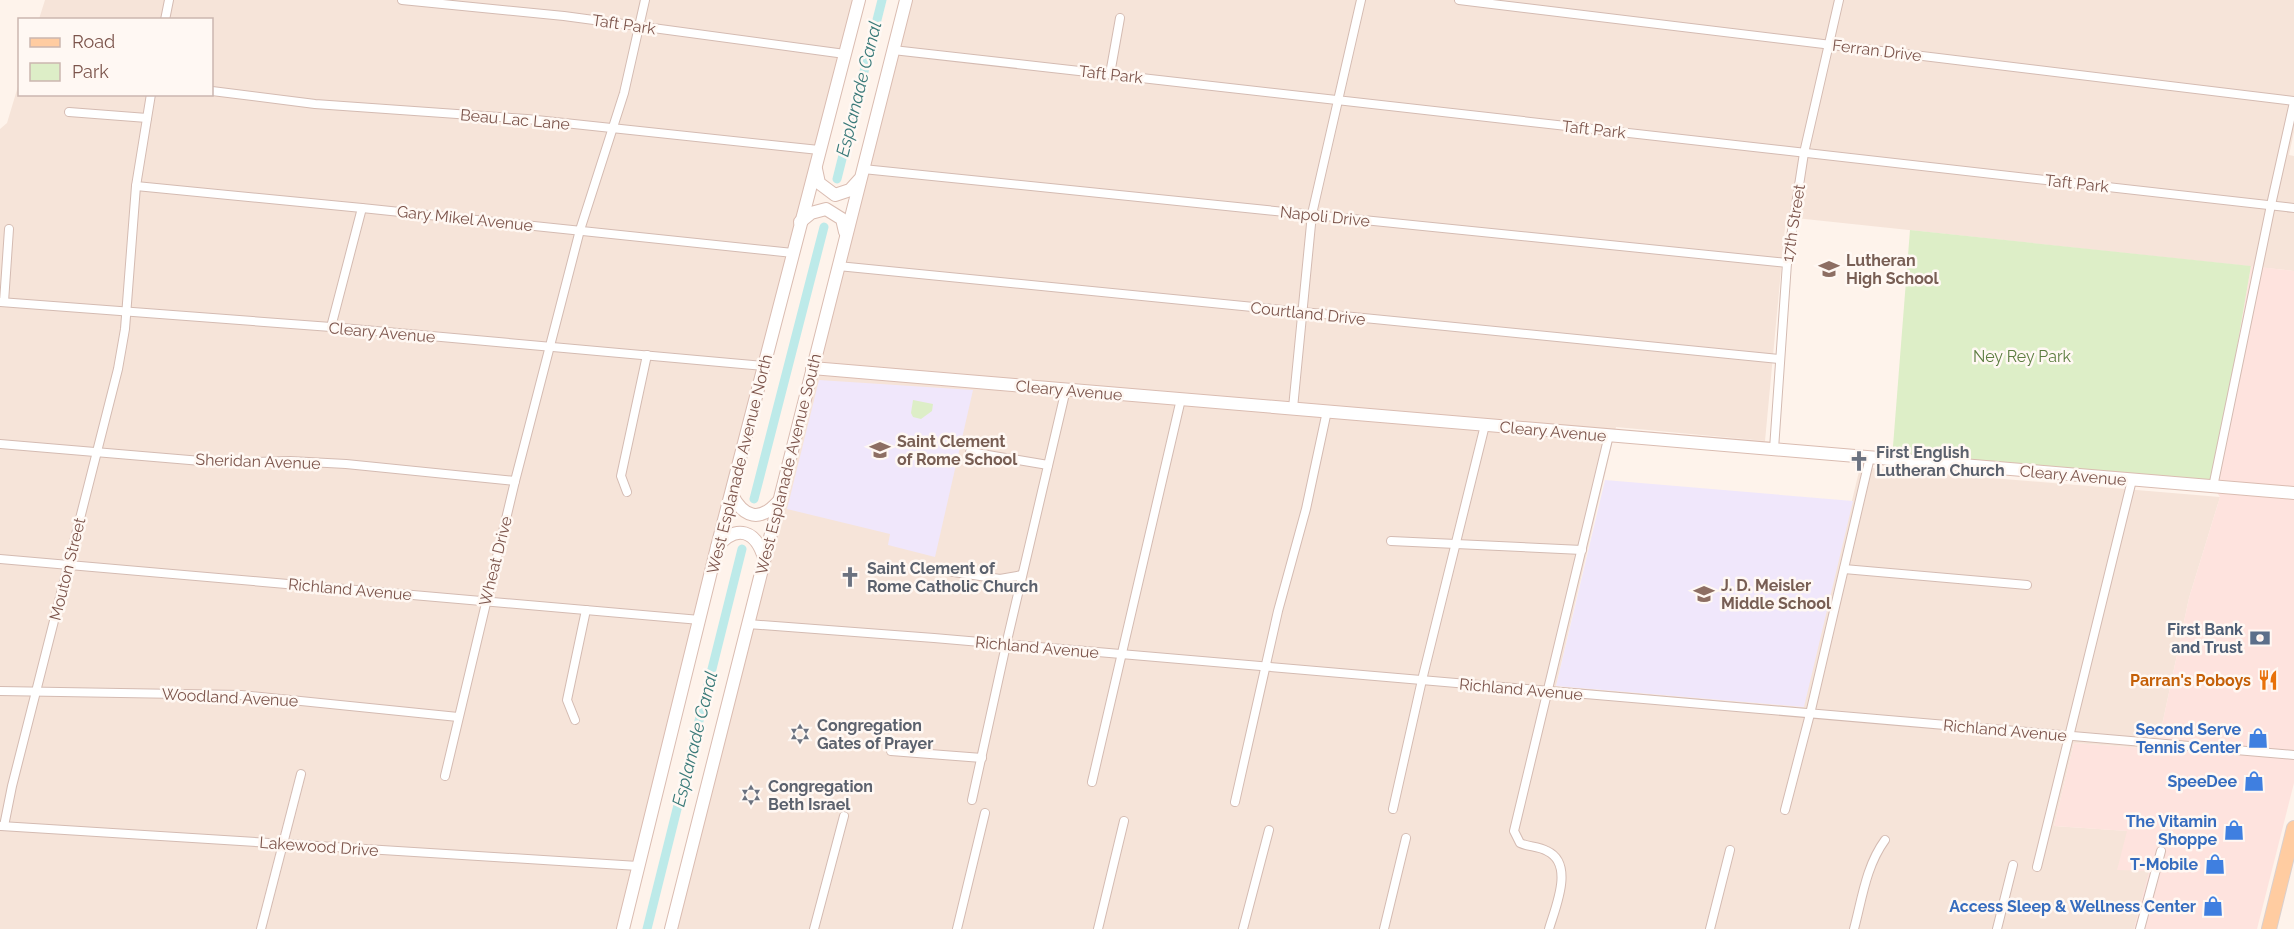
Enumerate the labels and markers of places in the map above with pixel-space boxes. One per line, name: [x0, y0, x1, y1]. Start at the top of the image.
place label: Lutheran High School: [1846, 251, 1940, 288]
school or university icon: Lutheran High School: [1817, 257, 1841, 281]
place label: Saint Clement of Rome School: [897, 432, 1018, 469]
school or university icon: Saint Clement of Rome School: [868, 438, 892, 462]
place label: First English Lutheran Church: [1876, 443, 2005, 480]
church icon: First English Lutheran Church: [1847, 449, 1871, 473]
place label: Saint Clement of Rome Catholic Church: [867, 559, 1038, 596]
church icon: Saint Clement of Rome Catholic Church: [838, 565, 862, 589]
place label: J. D. Meisler Middle School: [1721, 576, 1832, 613]
school or university icon: J. D. Meisler Middle School: [1692, 582, 1716, 606]
place label: First Bank and Trust: [2167, 620, 2243, 657]
bank icon: First Bank and Trust: [2248, 626, 2272, 650]
restaurant icon: Parran's Poboys: [2256, 668, 2280, 692]
place label: Parran's Poboys: [2130, 671, 2251, 690]
place label: Congregation Gates of Prayer: [817, 716, 933, 753]
place label: Second Serve Tennis Center: [2135, 720, 2241, 757]
synagogue icon: Congregation Gates of Prayer: [788, 722, 812, 746]
shop icon: Second Serve Tennis Center: [2246, 726, 2270, 750]
shop icon: SpeeDee: [2242, 769, 2266, 793]
place label: SpeeDee: [2167, 772, 2237, 791]
place label: Congregation Beth Israel: [768, 777, 873, 814]
synagogue icon: Congregation Beth Israel: [739, 783, 763, 807]
place label: The Vitamin Shoppe: [2126, 812, 2217, 849]
shop icon: The Vitamin Shoppe: [2222, 818, 2246, 842]
shop icon: T-Mobile: [2203, 852, 2227, 876]
place label: T-Mobile: [2130, 855, 2198, 874]
shop icon: Access Sleep & Wellness Center: [2201, 894, 2225, 918]
place label: Access Sleep & Wellness Center: [1949, 897, 2196, 916]

